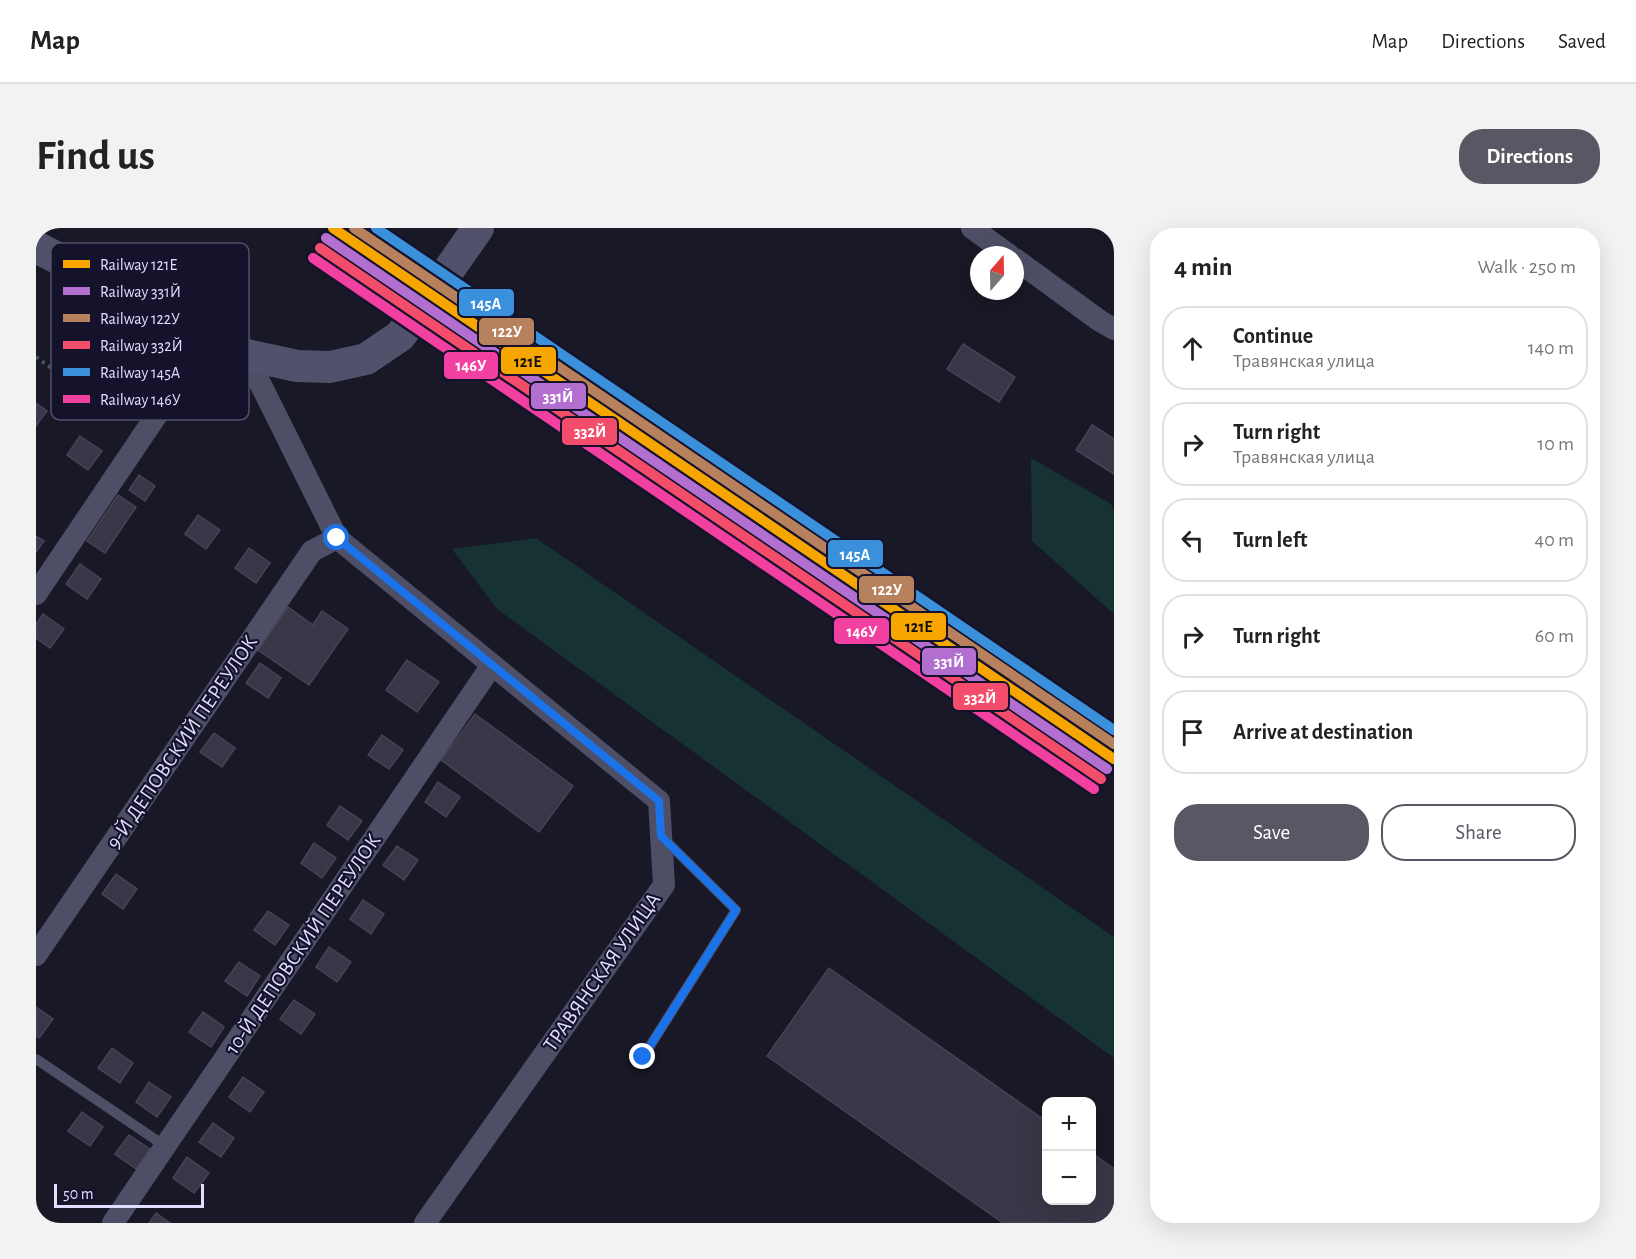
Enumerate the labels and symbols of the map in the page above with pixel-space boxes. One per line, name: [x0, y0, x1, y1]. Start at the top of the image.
legend: [51, 243, 249, 420]
north arrow: [970, 246, 1024, 300]
text: Railway 121Е: [100, 257, 178, 274]
text: Railway 331Й: [100, 283, 181, 301]
line badge: 145А: [458, 288, 515, 317]
text: 145А: [471, 296, 502, 312]
text: Railway 122У: [100, 311, 180, 328]
line badge: 122У: [478, 317, 535, 346]
text: 122У: [492, 324, 523, 340]
text: Railway 332Й: [100, 337, 183, 355]
line badge: 121Е: [500, 346, 557, 375]
line badge: 146У: [443, 351, 499, 380]
text: 121Е: [514, 354, 542, 370]
text: 146У: [456, 358, 487, 374]
text: Railway 145А: [100, 365, 181, 382]
line badge: 331Й: [530, 382, 587, 410]
text: 331Й: [543, 388, 573, 405]
text: Railway 146У: [100, 392, 181, 409]
line badge: 332Й: [561, 417, 618, 446]
text: 332Й: [574, 423, 606, 440]
route start: [323, 524, 349, 550]
line badge: 145А: [827, 539, 884, 568]
text: 145А: [840, 547, 871, 563]
line badge: 122У: [858, 575, 915, 604]
text: 122У: [872, 582, 903, 598]
line badge: 121Е: [890, 612, 947, 641]
line badge: 146У: [833, 617, 890, 645]
text: 121Е: [905, 619, 933, 635]
text: 146У: [847, 624, 878, 640]
street label: 9-Й ДЕПОВСКИЙ ПЕРЕУЛОК: [102, 631, 261, 852]
line badge: 331Й: [921, 647, 977, 676]
text: 331Й: [934, 653, 964, 670]
line badge: 332Й: [952, 682, 1009, 711]
text: 332Й: [964, 689, 996, 706]
street label: 10-Й ДЕПОВСКИЙ ПЕРЕУЛОК: [221, 829, 385, 1058]
street label: ТРАВЯНСКАЯ УЛИЦА: [540, 889, 664, 1055]
route end: [629, 1043, 655, 1069]
scale bar: [54, 1181, 204, 1208]

